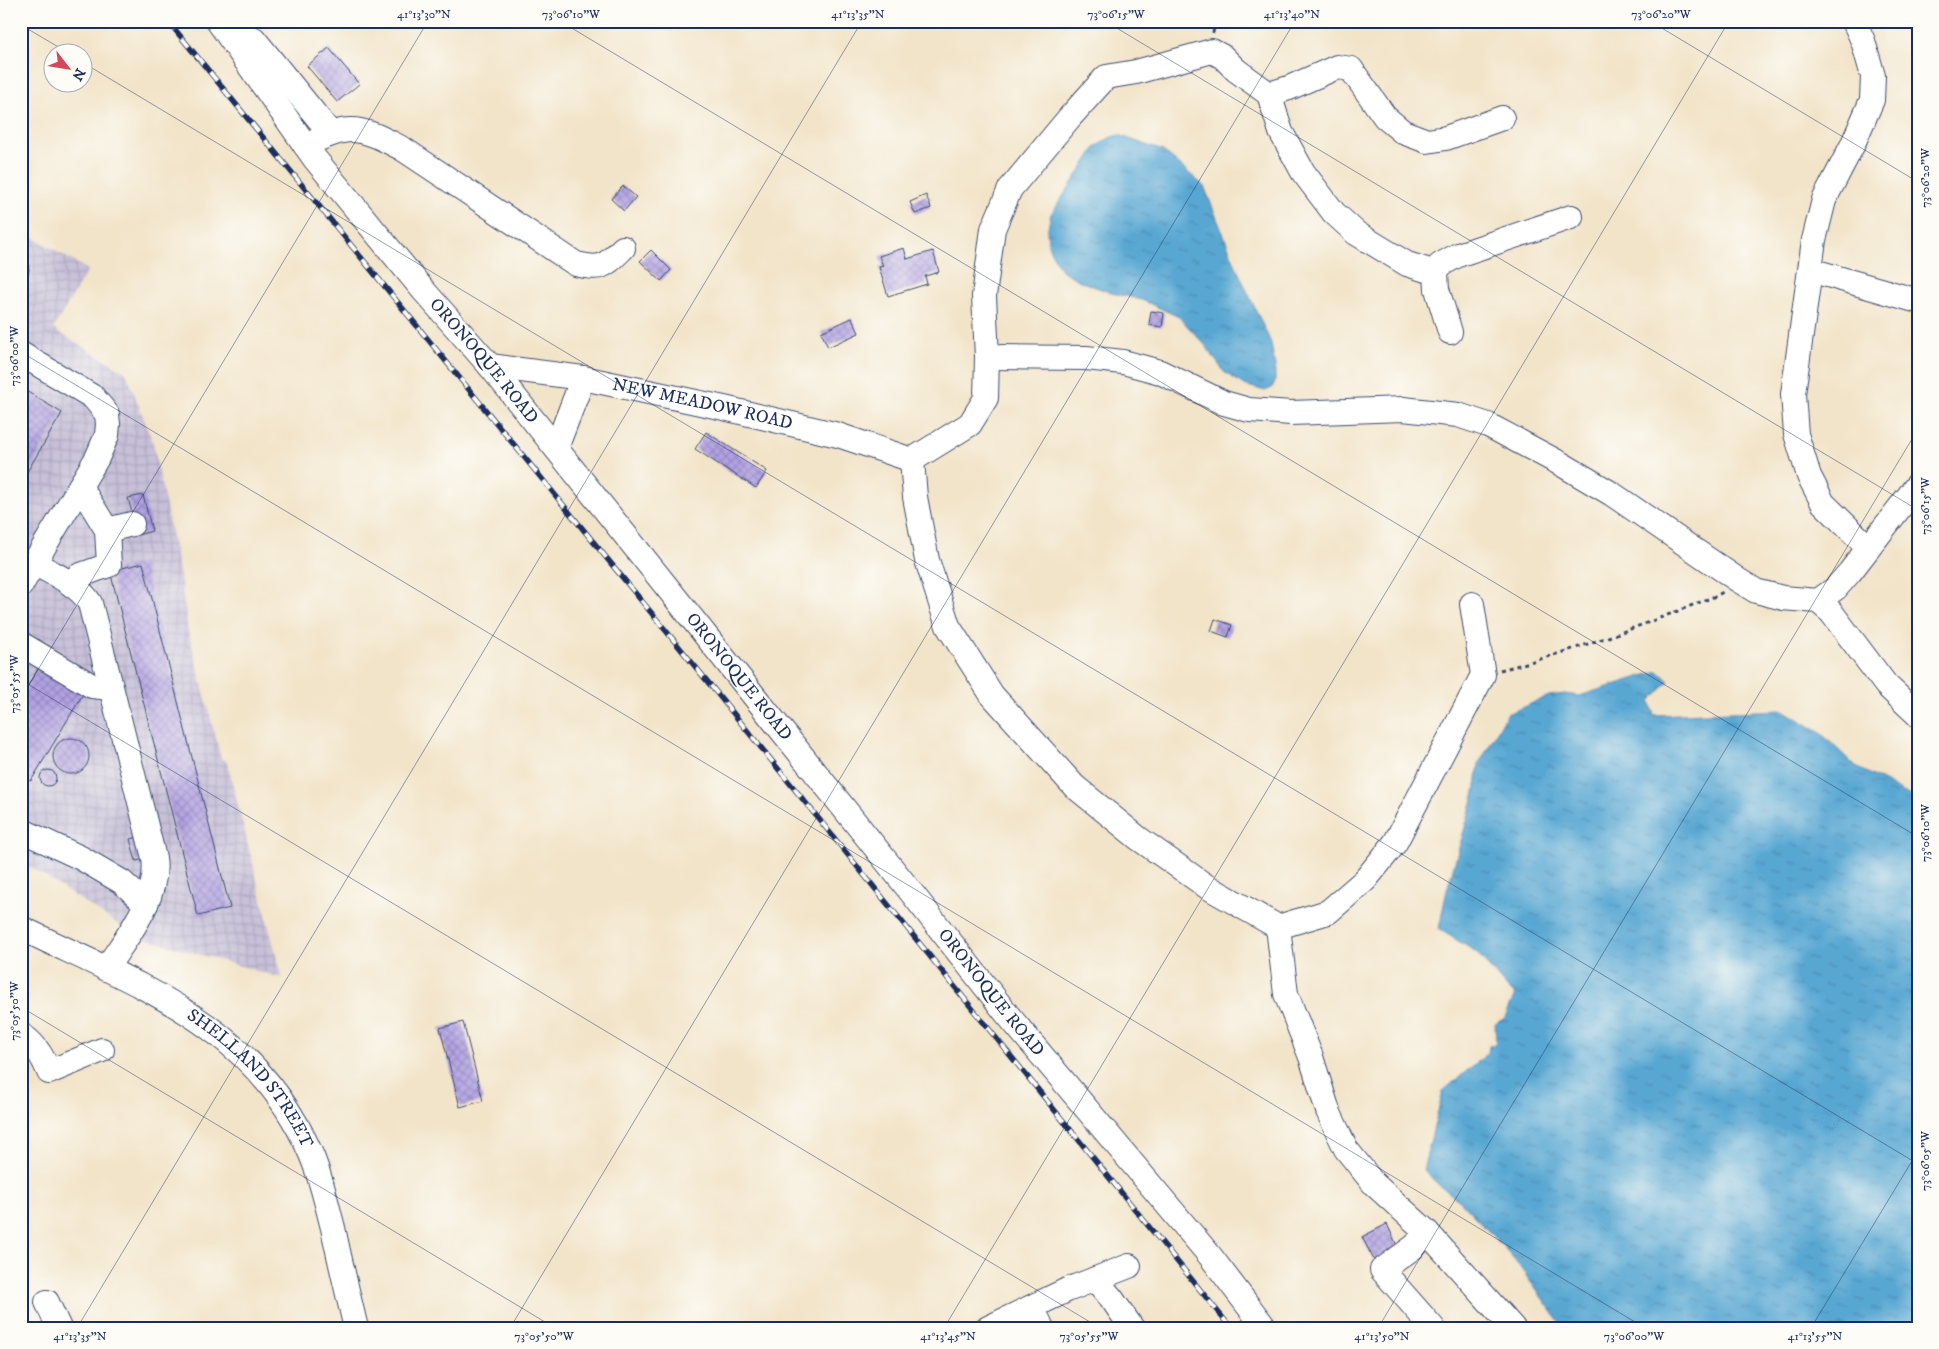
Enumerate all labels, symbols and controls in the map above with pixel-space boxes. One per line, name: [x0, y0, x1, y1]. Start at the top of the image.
text: 41°13'30"N: [397, 7, 451, 22]
text: 73°06'10"W: [542, 7, 601, 22]
text: 41°13'35"N: [831, 7, 885, 22]
text: 73°06'15"W: [1087, 7, 1146, 22]
text: 41°13'40"N: [1264, 7, 1320, 22]
text: 73°06'20"W: [1631, 7, 1692, 22]
north arrow: [42, 42, 92, 92]
text: N: [67, 65, 89, 84]
text: 73°06'20"W: [1918, 147, 1933, 208]
street label: ORONOQUE ROAD: [425, 294, 543, 428]
text: 73°06'00"W: [7, 325, 22, 386]
street label: NEW MEADOW ROAD: [610, 374, 795, 435]
text: 73°06'15"W: [1918, 476, 1933, 535]
street label: ORONOQUE ROAD: [681, 609, 797, 745]
text: 73°05'55"W: [7, 653, 22, 714]
text: 73°06'10"W: [1918, 803, 1933, 862]
street label: ORONOQUE ROAD: [933, 924, 1049, 1061]
text: 73°05'50"W: [7, 980, 22, 1041]
street label: SHELLAND STREET: [183, 1004, 318, 1152]
text: 73°06'05"W: [1918, 1130, 1933, 1191]
text: 41°13'35"N: [53, 1329, 107, 1344]
text: 73°05'50"W: [514, 1329, 575, 1344]
text: 41°13'45"N: [920, 1329, 976, 1344]
text: 73°05'55"W: [1060, 1329, 1120, 1344]
text: 41°13'50"N: [1354, 1329, 1410, 1344]
text: 73°06'00"W: [1604, 1329, 1665, 1344]
text: 41°13'55"N: [1788, 1329, 1843, 1344]

